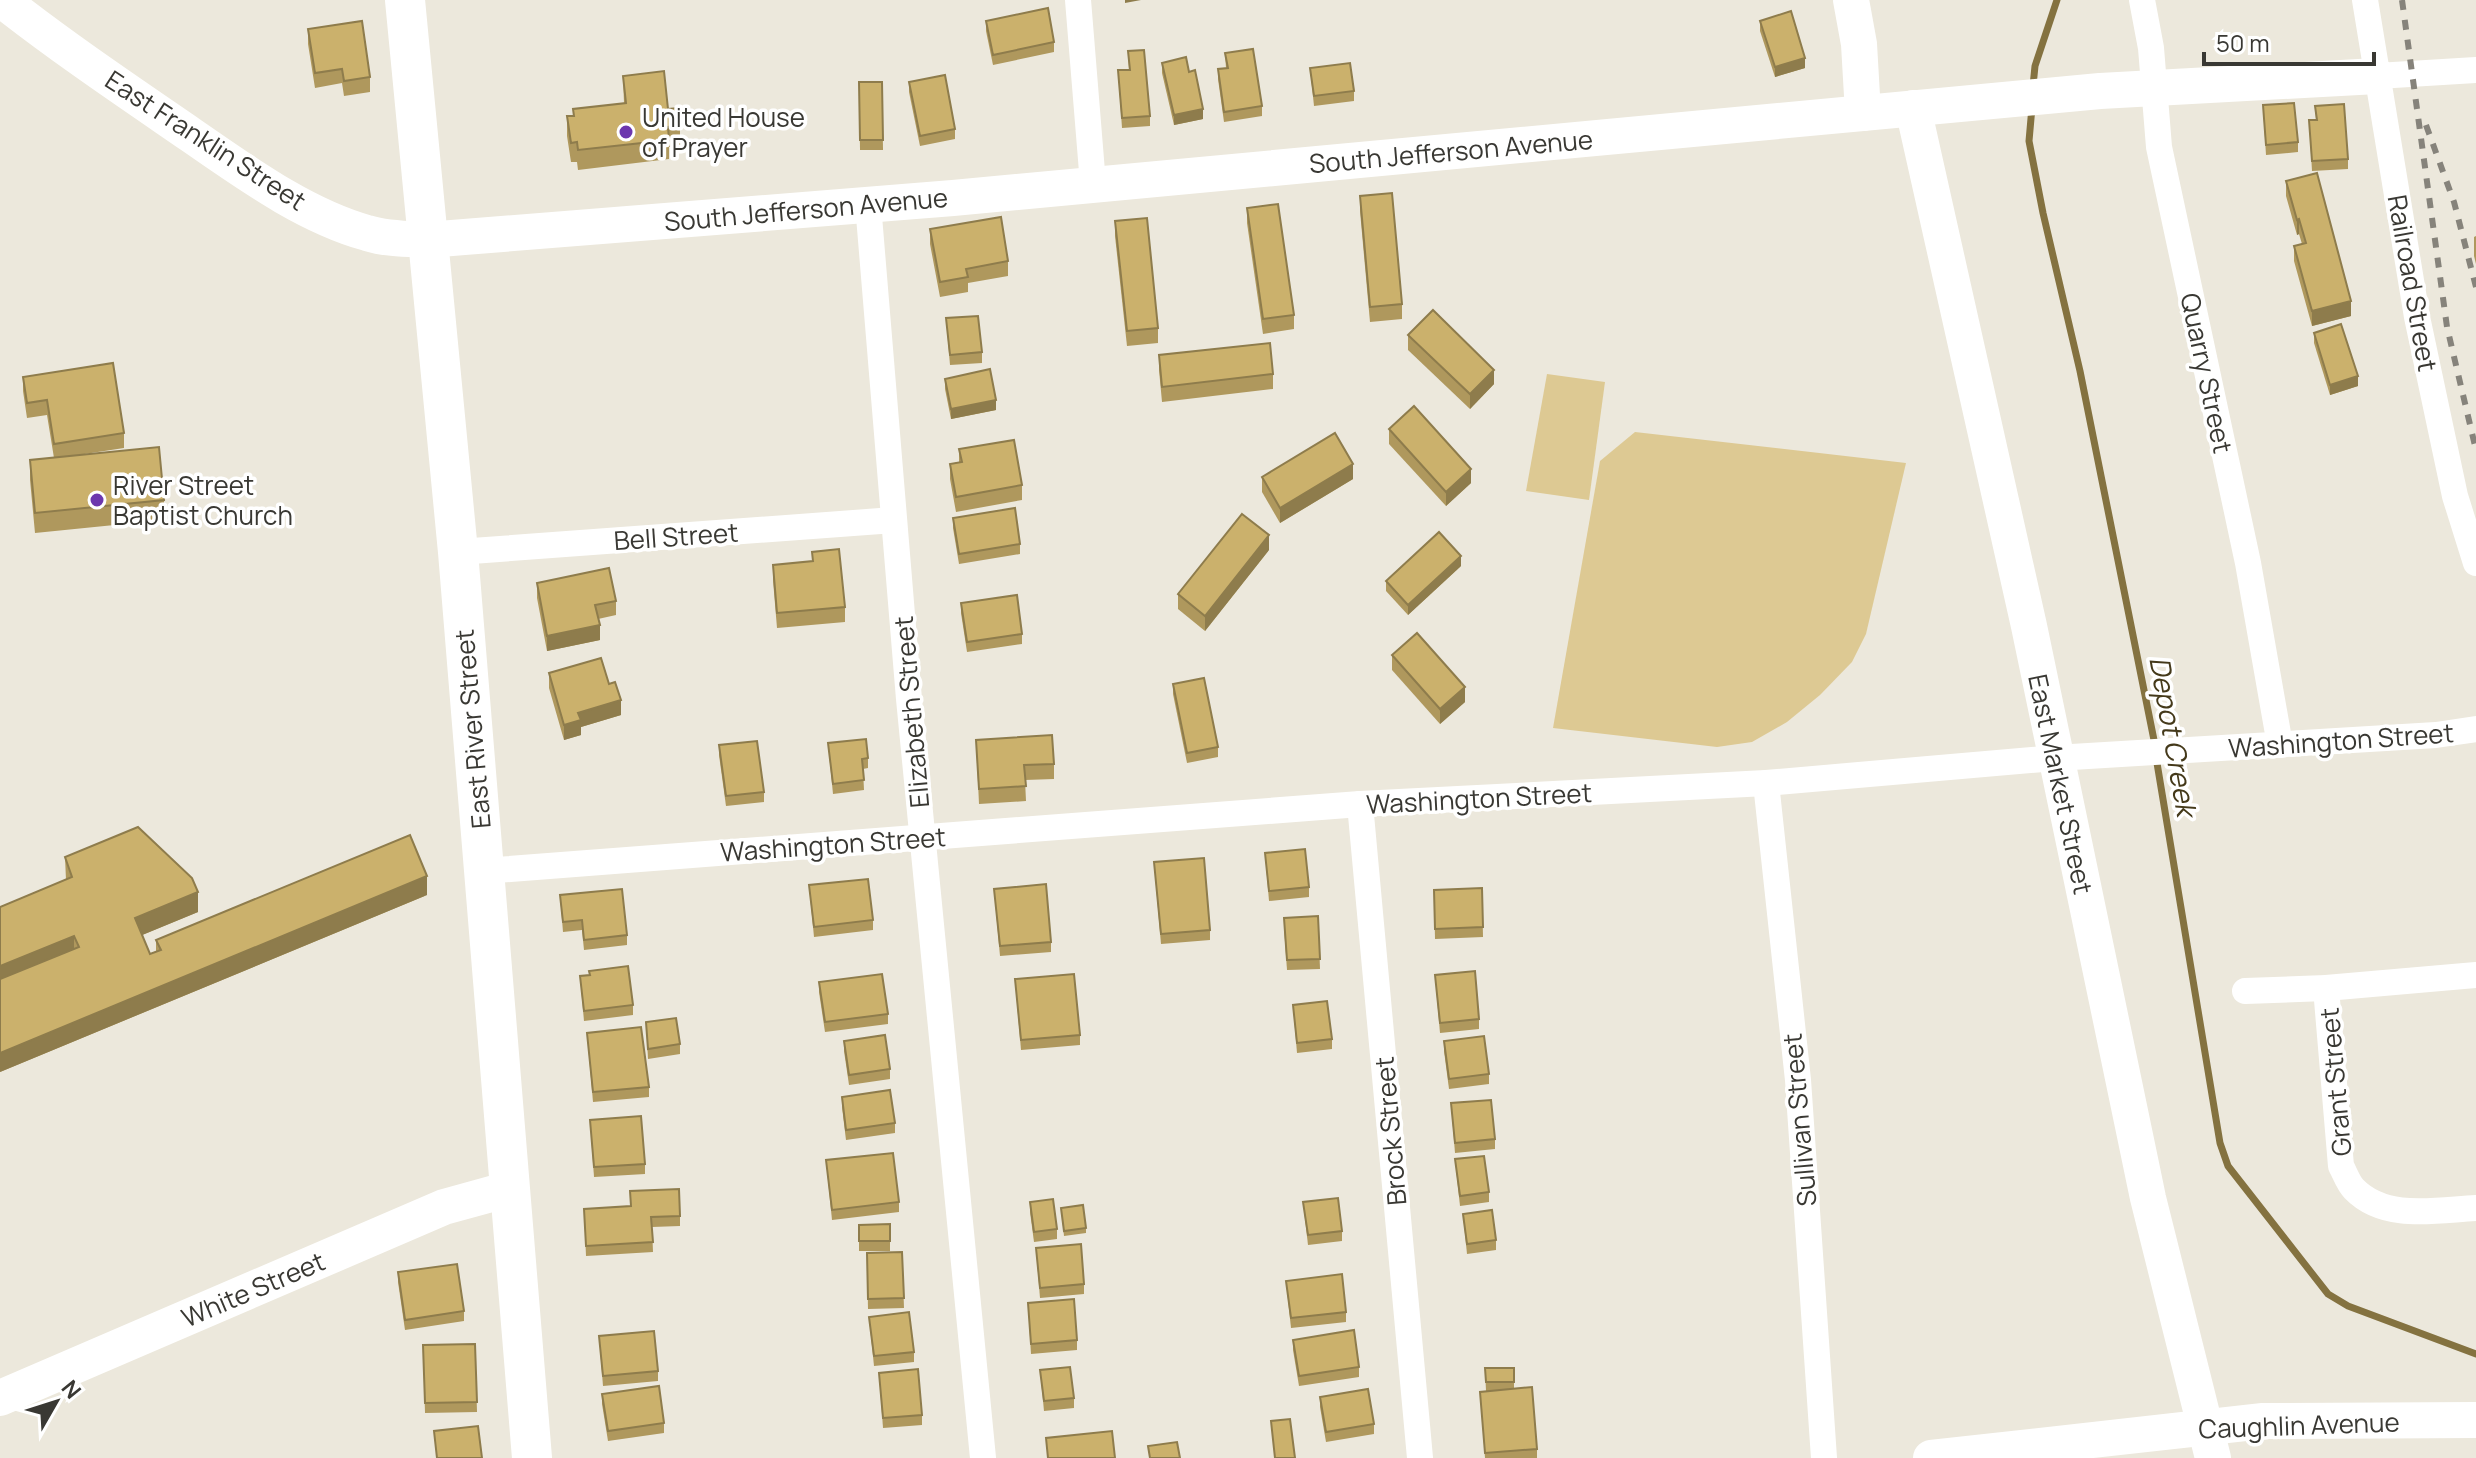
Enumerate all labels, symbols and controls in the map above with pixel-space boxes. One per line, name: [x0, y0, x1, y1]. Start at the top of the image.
scale bar: [2204, 16, 2374, 66]
text: 50 m: [2216, 26, 2270, 59]
street label: East Franklin Street: [99, 62, 313, 218]
place label: United House of Prayer: [642, 99, 805, 165]
street label: South Jefferson Avenue: [1308, 121, 1594, 181]
marker: United House of Prayer: [617, 123, 635, 141]
street label: South Jefferson Avenue: [663, 179, 949, 239]
street label: Railroad Street: [2380, 192, 2446, 374]
street label: Quarry Street: [2172, 290, 2242, 456]
place label: River Street Baptist Church: [113, 467, 293, 533]
marker: River Street Baptist Church: [88, 491, 106, 509]
street label: Bell Street: [612, 514, 740, 558]
street label: Elizabeth Street: [885, 615, 937, 809]
street label: East River Street: [445, 628, 499, 830]
water label: Depot Creek: [2141, 653, 2207, 823]
street label: East Market Street: [2020, 671, 2102, 897]
street label: Washington Street: [2227, 714, 2455, 766]
street label: Washington Street: [1365, 774, 1593, 822]
street label: Washington Street: [719, 818, 947, 870]
street label: Grant Street: [2311, 1006, 2359, 1158]
street label: Sullivan Street: [1774, 1032, 1824, 1208]
street label: Brock Street: [1366, 1055, 1414, 1207]
street label: White Street: [176, 1243, 330, 1335]
north arrow: [16, 1362, 96, 1442]
text: N: [55, 1374, 88, 1405]
street label: Caughlin Avenue: [2198, 1404, 2400, 1446]

